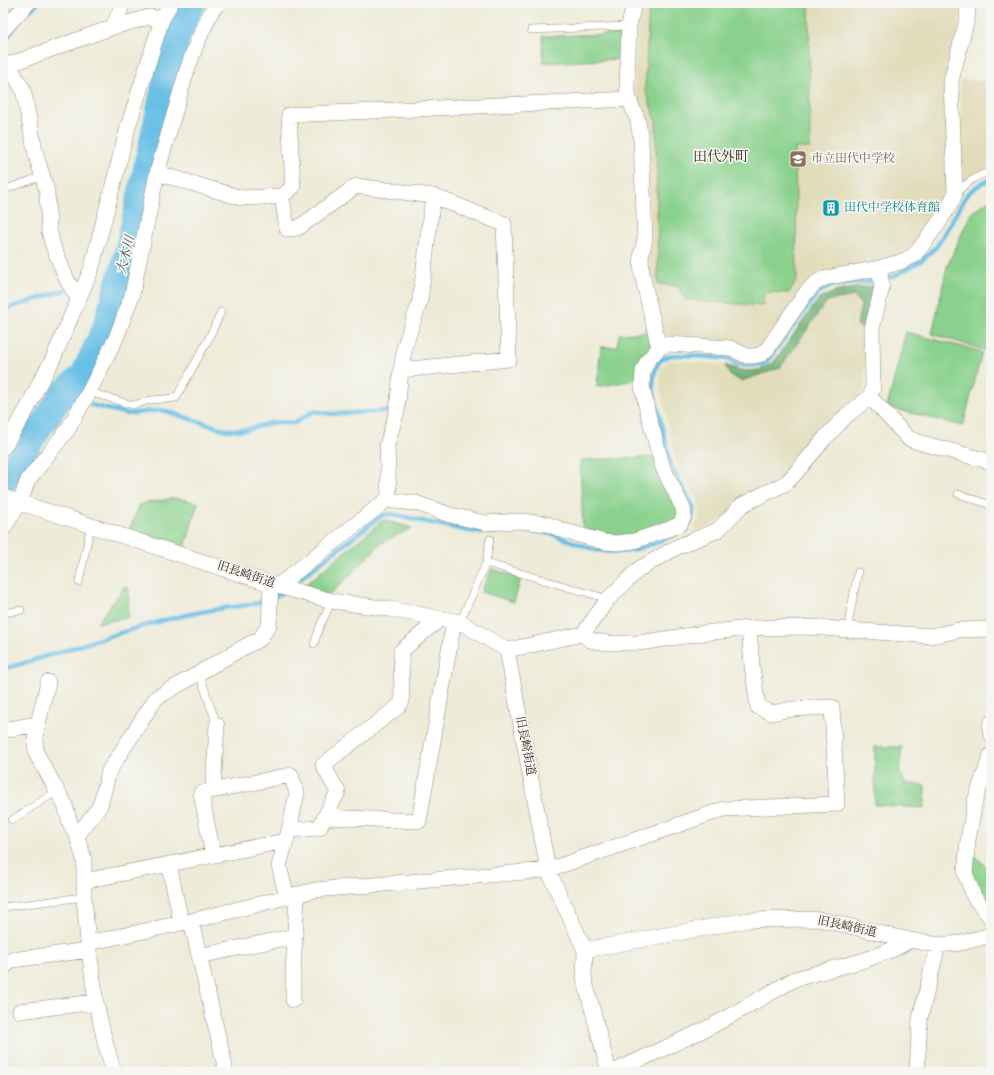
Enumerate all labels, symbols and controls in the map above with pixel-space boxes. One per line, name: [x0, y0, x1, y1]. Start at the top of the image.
district label: 田代外町: [693, 149, 749, 164]
school or university icon: 市立田代中学校: [788, 149, 808, 169]
place label: 市立田代中学校: [811, 151, 895, 165]
building icon: 田代中学校体育館: [821, 198, 841, 218]
place label: 田代中学校体育館: [844, 200, 940, 214]
water label: 大木川: [114, 232, 138, 276]
street label: 旧長崎街道: [216, 558, 277, 590]
street label: 旧長崎街道: [513, 715, 539, 777]
street label: 旧長崎街道: [816, 913, 878, 939]

